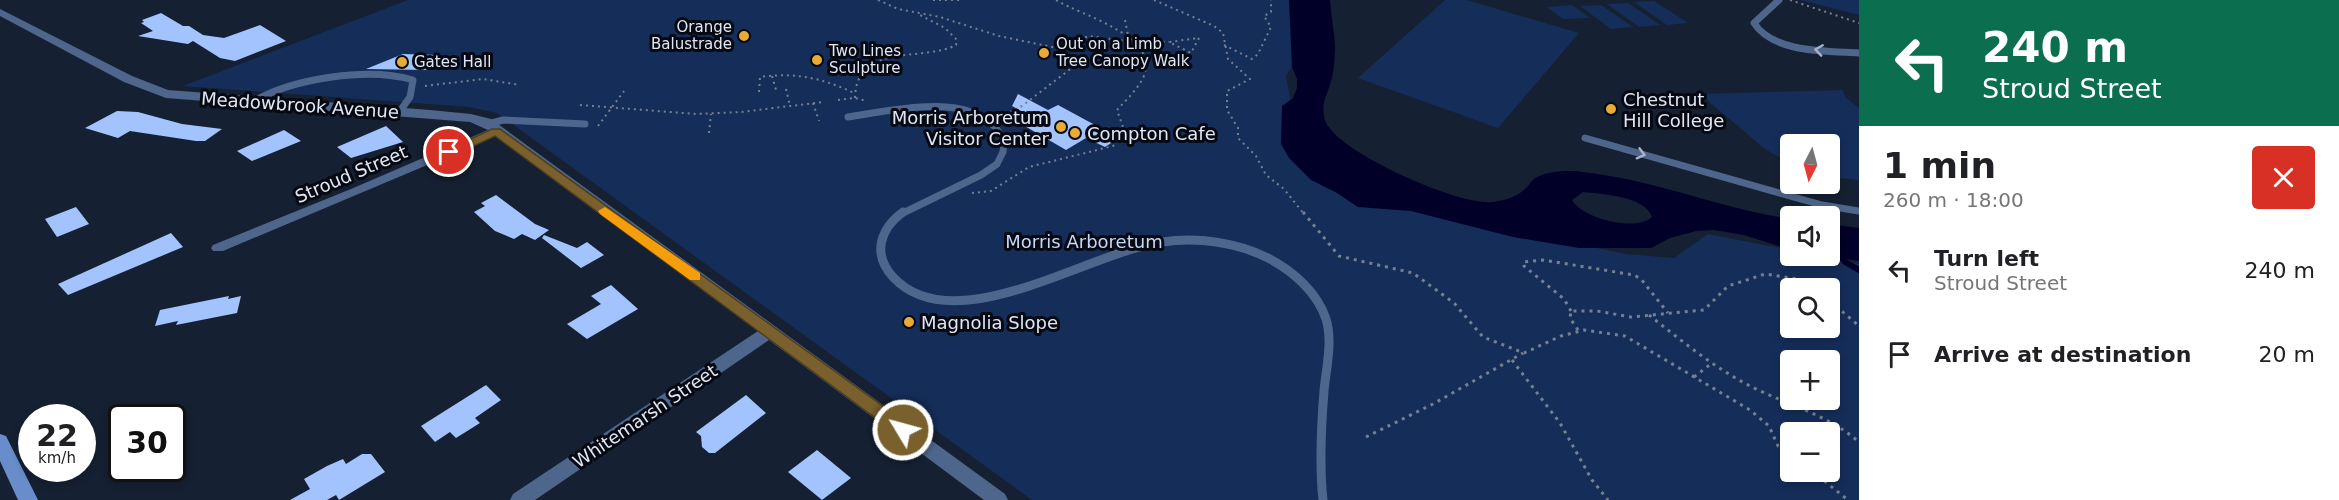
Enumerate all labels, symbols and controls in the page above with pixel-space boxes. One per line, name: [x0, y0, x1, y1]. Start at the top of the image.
place label: Orange Balustrade: [651, 18, 732, 53]
text: 240 m: [1982, 23, 2128, 72]
icon: left: [1883, 24, 1961, 102]
marker: Orange Balustrade: [737, 29, 751, 43]
place label: Out on a Limb Tree Canopy Walk: [1055, 35, 1190, 70]
place label: Two Lines Sculpture: [828, 42, 901, 77]
one-way arrow: [1815, 44, 1824, 57]
marker: Out on a Limb Tree Canopy Walk: [1037, 46, 1051, 60]
place label: Gates Hall: [414, 53, 491, 71]
marker: Two Lines Sculpture: [810, 53, 824, 67]
marker: Gates Hall: [395, 55, 409, 69]
text: Stroud Street: [1982, 73, 2162, 104]
street label: Meadowbrook Avenue: [200, 88, 400, 122]
place label: Chestnut Hill College: [1623, 89, 1724, 131]
marker: Chestnut Hill College: [1604, 102, 1618, 116]
place label: Morris Arboretum Visitor Center: [892, 107, 1050, 149]
marker: Morris Arboretum Visitor Center: [1054, 120, 1068, 134]
place label: Compton Cafe: [1087, 123, 1216, 144]
pin: [423, 126, 474, 177]
marker: Compton Cafe: [1068, 126, 1082, 140]
north arrow: [1780, 134, 1840, 194]
map controls: [1780, 134, 1840, 482]
icon: arrive: [432, 135, 465, 168]
street label: Stroud Street: [292, 141, 410, 207]
text: 1 min: [1883, 145, 1996, 186]
button: close: [2252, 146, 2315, 209]
one-way arrow: [1636, 147, 1646, 160]
text: 260 m · 18:00: [1883, 188, 2024, 212]
button: sound: [1780, 206, 1840, 266]
park label: Morris Arboretum: [1005, 231, 1163, 252]
text: Turn left: [1934, 246, 2039, 271]
icon: left: [1883, 254, 1916, 287]
text: 240 m: [2245, 258, 2315, 283]
text: Stroud Street: [1934, 271, 2067, 295]
button: search: [1780, 278, 1840, 338]
place label: Magnolia Slope: [921, 312, 1058, 333]
marker: Magnolia Slope: [902, 315, 916, 329]
icon: arrive: [1883, 338, 1916, 371]
text: Arrive at destination: [1934, 342, 2191, 367]
text: 20 m: [2259, 342, 2315, 367]
button: +: [1780, 350, 1840, 410]
street label: Whitemarsh Street: [569, 360, 721, 472]
position arrow: [871, 398, 935, 462]
speed limit sign: 30: [108, 404, 186, 482]
text: 22: [36, 418, 78, 453]
button: −: [1780, 422, 1840, 482]
text: km/h: [38, 449, 76, 467]

